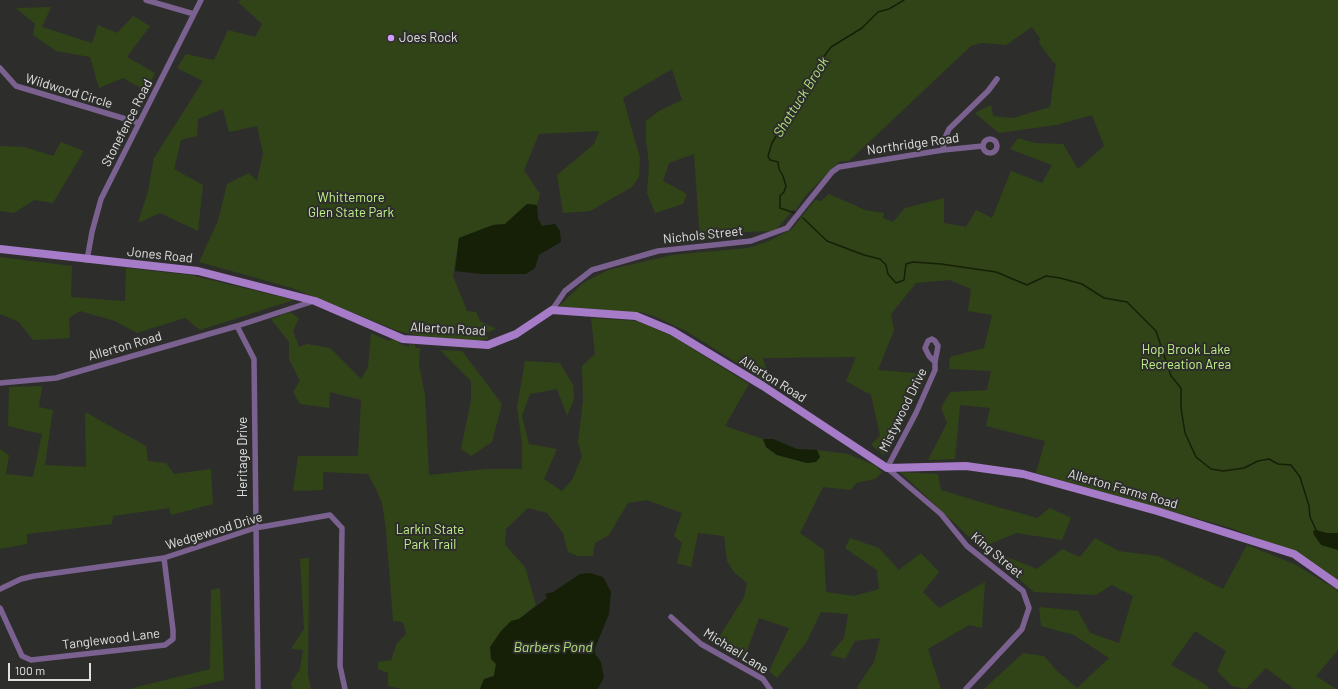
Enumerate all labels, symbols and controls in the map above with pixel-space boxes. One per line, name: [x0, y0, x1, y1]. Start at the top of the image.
place label: Joes Rock: [399, 30, 458, 46]
marker: Joes Rock: [386, 33, 396, 43]
water label: Shattuck Brook: [770, 54, 832, 140]
street label: Wildwood Circle: [23, 70, 115, 112]
street label: Stonefence Road: [98, 77, 156, 169]
street label: Northridge Road: [866, 130, 960, 158]
park label: Whittemore Glen State Park: [308, 190, 394, 221]
street label: Nichols Street: [662, 223, 744, 247]
street label: Jones Road: [126, 244, 194, 266]
street label: Allerton Road: [410, 319, 486, 339]
street label: Allerton Road: [86, 328, 164, 364]
park label: Hop Brook Lake Recreation Area: [1141, 342, 1231, 373]
street label: Allerton Road: [737, 352, 809, 406]
street label: Mistywood Drive: [876, 365, 930, 455]
street label: Heritage Drive: [235, 417, 251, 497]
street label: Allerton Farms Road: [1066, 466, 1180, 512]
street label: Wedgewood Drive: [164, 509, 264, 553]
park label: Larkin State Park Trail: [396, 522, 464, 553]
street label: King Street: [968, 529, 1026, 581]
street label: Tanglewood Lane: [61, 625, 161, 653]
street label: Michael Lane: [701, 625, 771, 677]
water label: Barbers Pond: [513, 639, 593, 655]
scale bar: [10, 655, 93, 681]
text: 100 m: [15, 663, 45, 677]

